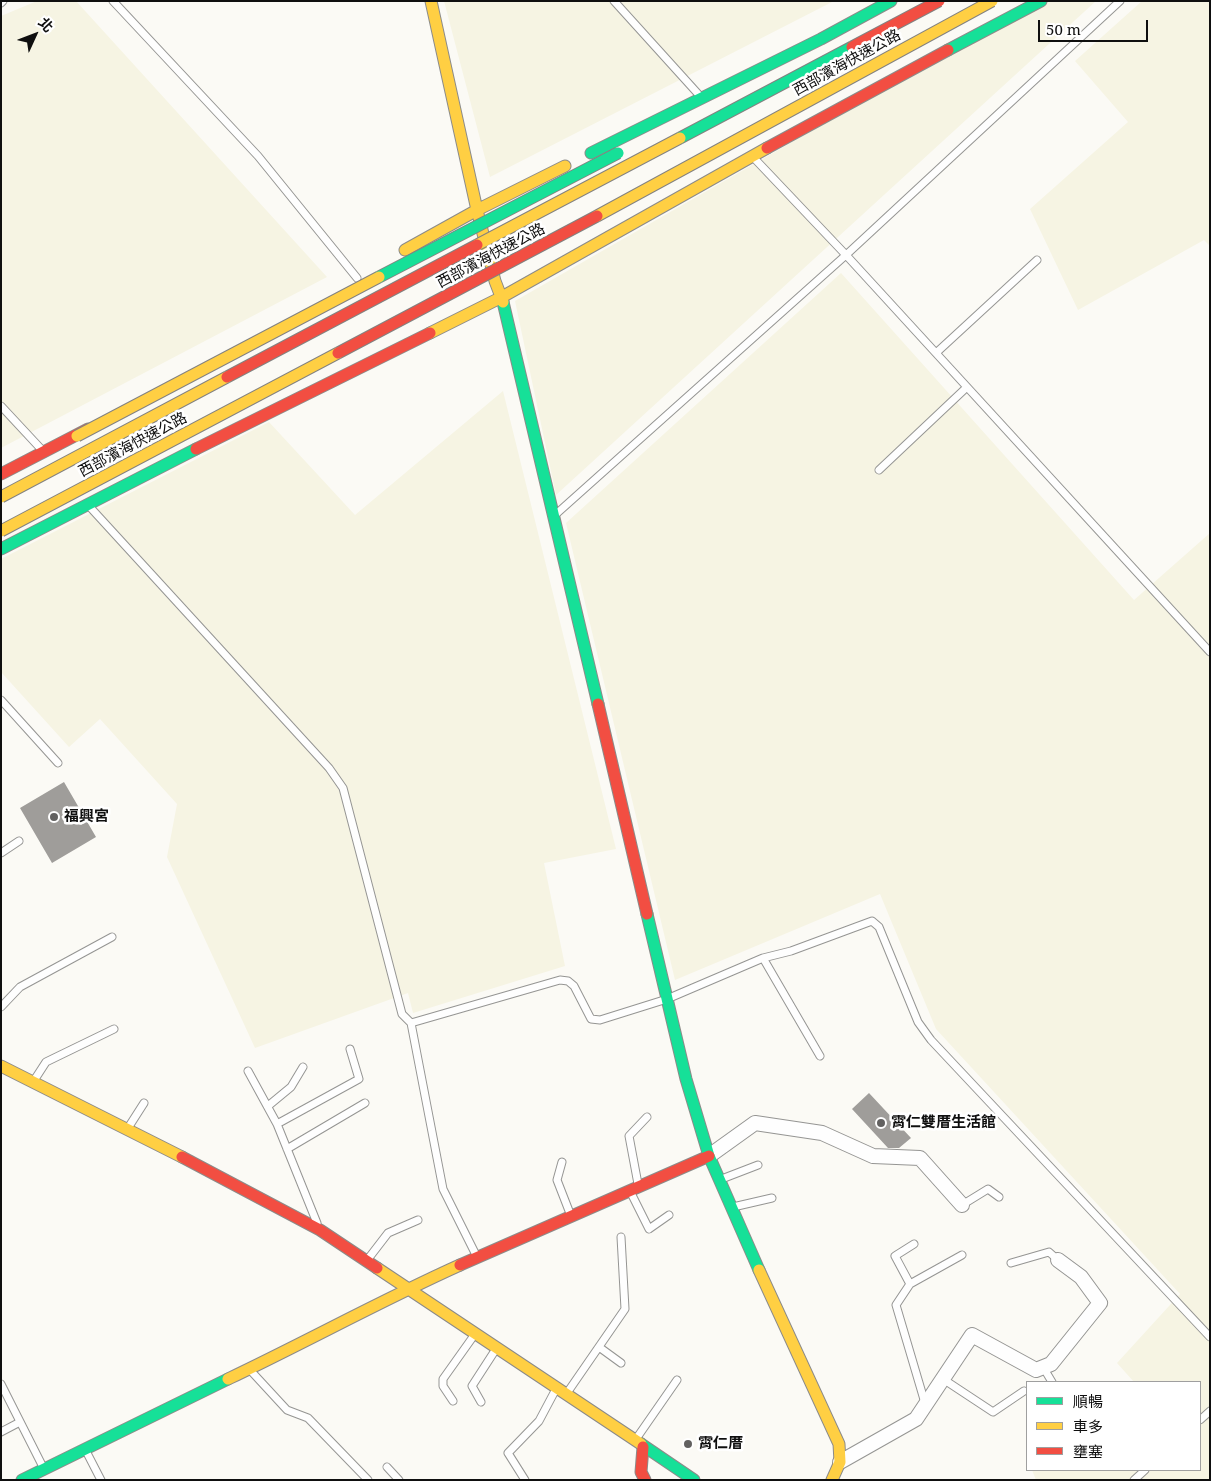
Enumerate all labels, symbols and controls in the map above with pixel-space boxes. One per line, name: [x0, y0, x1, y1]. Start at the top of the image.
north arrow: [10, 10, 60, 60]
scale bar: [1041, 10, 1151, 42]
text: 北: [35, 13, 58, 36]
text: 50 m: [1046, 19, 1081, 39]
street label: 西部濱海快速公路: [790, 26, 904, 100]
street label: 西部濱海快速公路: [434, 220, 548, 292]
street label: 西部濱海快速公路: [76, 409, 190, 481]
place label: 福興宮: [64, 808, 109, 826]
marker: 福興宮: [48, 811, 60, 823]
place label: 霄仁雙厝生活館: [891, 1114, 996, 1132]
marker: 霄仁雙厝生活館: [875, 1117, 887, 1129]
legend: [1026, 1381, 1201, 1471]
text: 順暢: [1073, 1391, 1103, 1411]
text: 車多: [1073, 1416, 1103, 1436]
place label: 霄仁厝: [698, 1435, 743, 1453]
marker: 霄仁厝: [682, 1438, 694, 1450]
text: 壅塞: [1073, 1441, 1103, 1461]

